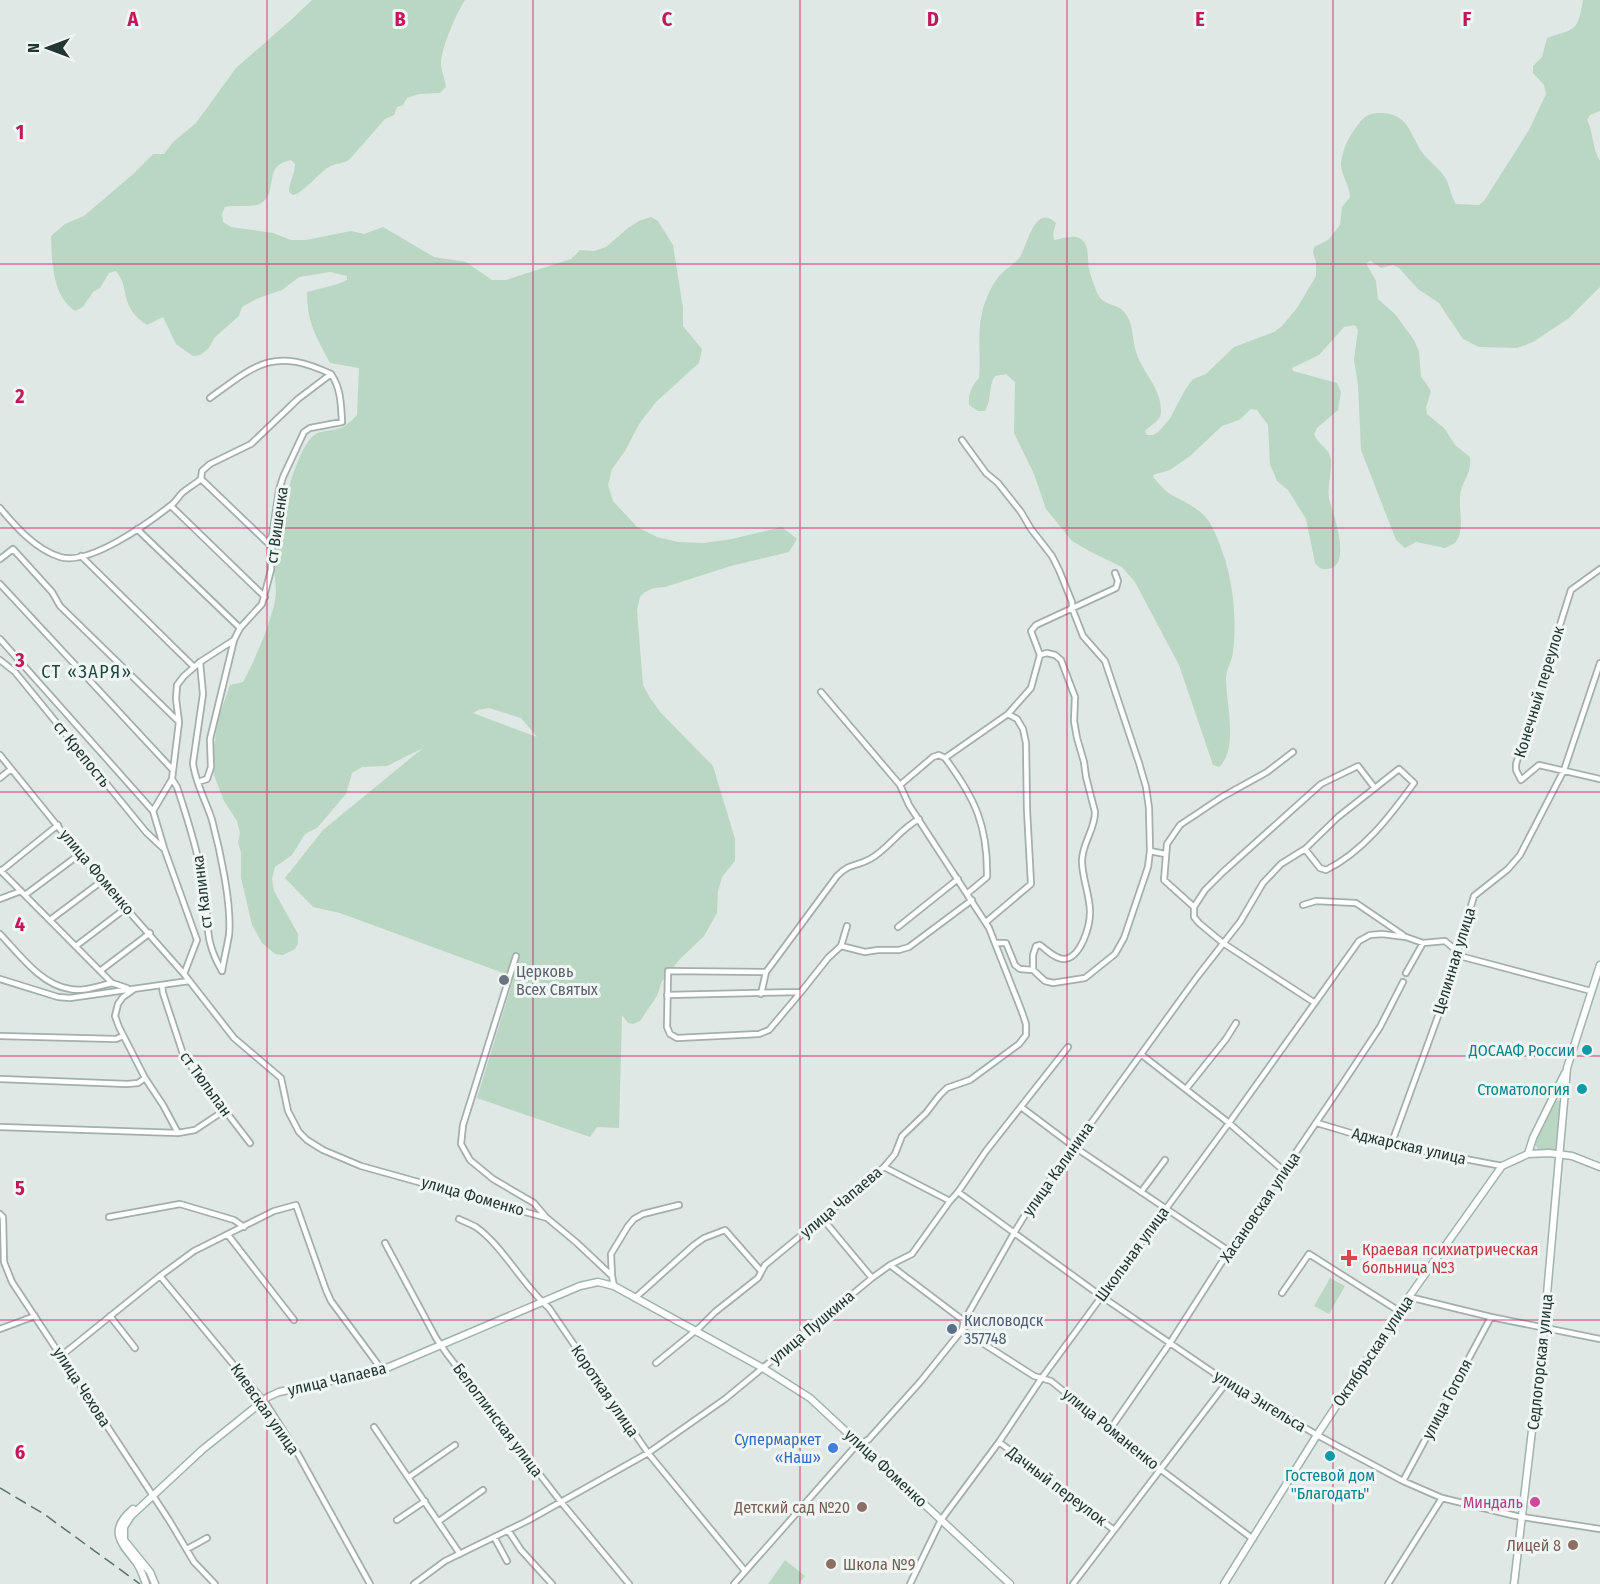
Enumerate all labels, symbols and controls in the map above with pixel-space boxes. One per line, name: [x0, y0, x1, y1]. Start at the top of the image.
text: A: [127, 7, 140, 31]
text: B: [394, 7, 406, 31]
text: C: [662, 7, 673, 31]
text: D: [927, 7, 939, 31]
text: E: [1195, 7, 1205, 31]
text: F: [1463, 7, 1472, 31]
north arrow: [18, 18, 78, 78]
text: N: [24, 43, 43, 53]
text: 1: [16, 120, 24, 144]
text: 2: [14, 384, 25, 408]
street label: ст Вишенка: [262, 485, 292, 565]
street label: Конечный переулок: [1510, 624, 1568, 760]
text: 3: [14, 648, 25, 672]
district label: СТ «ЗАРЯ»: [41, 661, 133, 683]
street label: ст Крепость: [50, 717, 114, 791]
street label: улица Фоменко: [56, 825, 138, 919]
street label: ст Калинка: [188, 854, 216, 930]
street label: Целинная улица: [1429, 905, 1479, 1017]
text: 4: [15, 912, 25, 936]
place label: Церковь Всех Святых: [516, 962, 598, 999]
marker: Церковь Всех Святых: [497, 973, 511, 987]
place label: ДОСААФ России: [1468, 1041, 1575, 1060]
marker: ДОСААФ России: [1580, 1043, 1594, 1057]
street label: ст Тюльпан: [176, 1048, 236, 1120]
place label: Стоматология: [1477, 1080, 1570, 1099]
marker: Стоматология: [1575, 1082, 1589, 1096]
street label: улица Калинина: [1019, 1118, 1098, 1220]
street label: Аджарская улица: [1350, 1124, 1468, 1168]
street label: Хасановская улица: [1216, 1148, 1304, 1266]
street label: улица Чапаева: [796, 1162, 886, 1242]
street label: улица Фоменко: [419, 1172, 527, 1220]
text: 5: [15, 1176, 25, 1200]
street label: Школьная улица: [1091, 1203, 1173, 1305]
place label: Краевая психиатрическая больница №3: [1362, 1240, 1538, 1277]
marker: Краевая психиатрическая больница №3: [1340, 1249, 1358, 1267]
street label: улица Пушкина: [766, 1286, 858, 1368]
street label: Октябрьская улица: [1329, 1292, 1417, 1410]
street label: Седлогорская улица: [1523, 1293, 1557, 1431]
place label: Кисловодск 357748: [964, 1311, 1044, 1348]
marker: Кисловодск 357748: [945, 1322, 959, 1336]
street label: Короткая улица: [567, 1341, 643, 1441]
street label: улица Чехова: [49, 1344, 115, 1431]
street label: улица Гоголя: [1418, 1356, 1476, 1442]
street label: улица Чапаева: [286, 1358, 388, 1400]
street label: Белоглинская улица: [449, 1359, 547, 1481]
street label: Киевская улица: [227, 1360, 303, 1458]
street label: улица Энгельса: [1211, 1366, 1310, 1436]
street label: улица Романенко: [1059, 1384, 1163, 1474]
street label: улица Фоменко: [841, 1425, 931, 1511]
place label: Супермаркет «Наш»: [734, 1430, 821, 1467]
text: 6: [15, 1440, 25, 1464]
marker: Супермаркет «Наш»: [826, 1441, 840, 1455]
street label: Дачный переулок: [1003, 1442, 1111, 1530]
marker: Гостевой дом "Благодать": [1323, 1449, 1337, 1463]
place label: Гостевой дом "Благодать": [1285, 1466, 1375, 1503]
place label: Миндаль: [1463, 1493, 1523, 1512]
marker: Миндаль: [1528, 1495, 1542, 1509]
place label: Детский сад №20: [733, 1498, 850, 1517]
marker: Детский сад №20: [855, 1500, 869, 1514]
place label: Лицей 8: [1506, 1536, 1561, 1555]
marker: Лицей 8: [1566, 1538, 1580, 1552]
place label: Школа №9: [843, 1555, 916, 1574]
marker: Школа №9: [824, 1557, 838, 1571]

